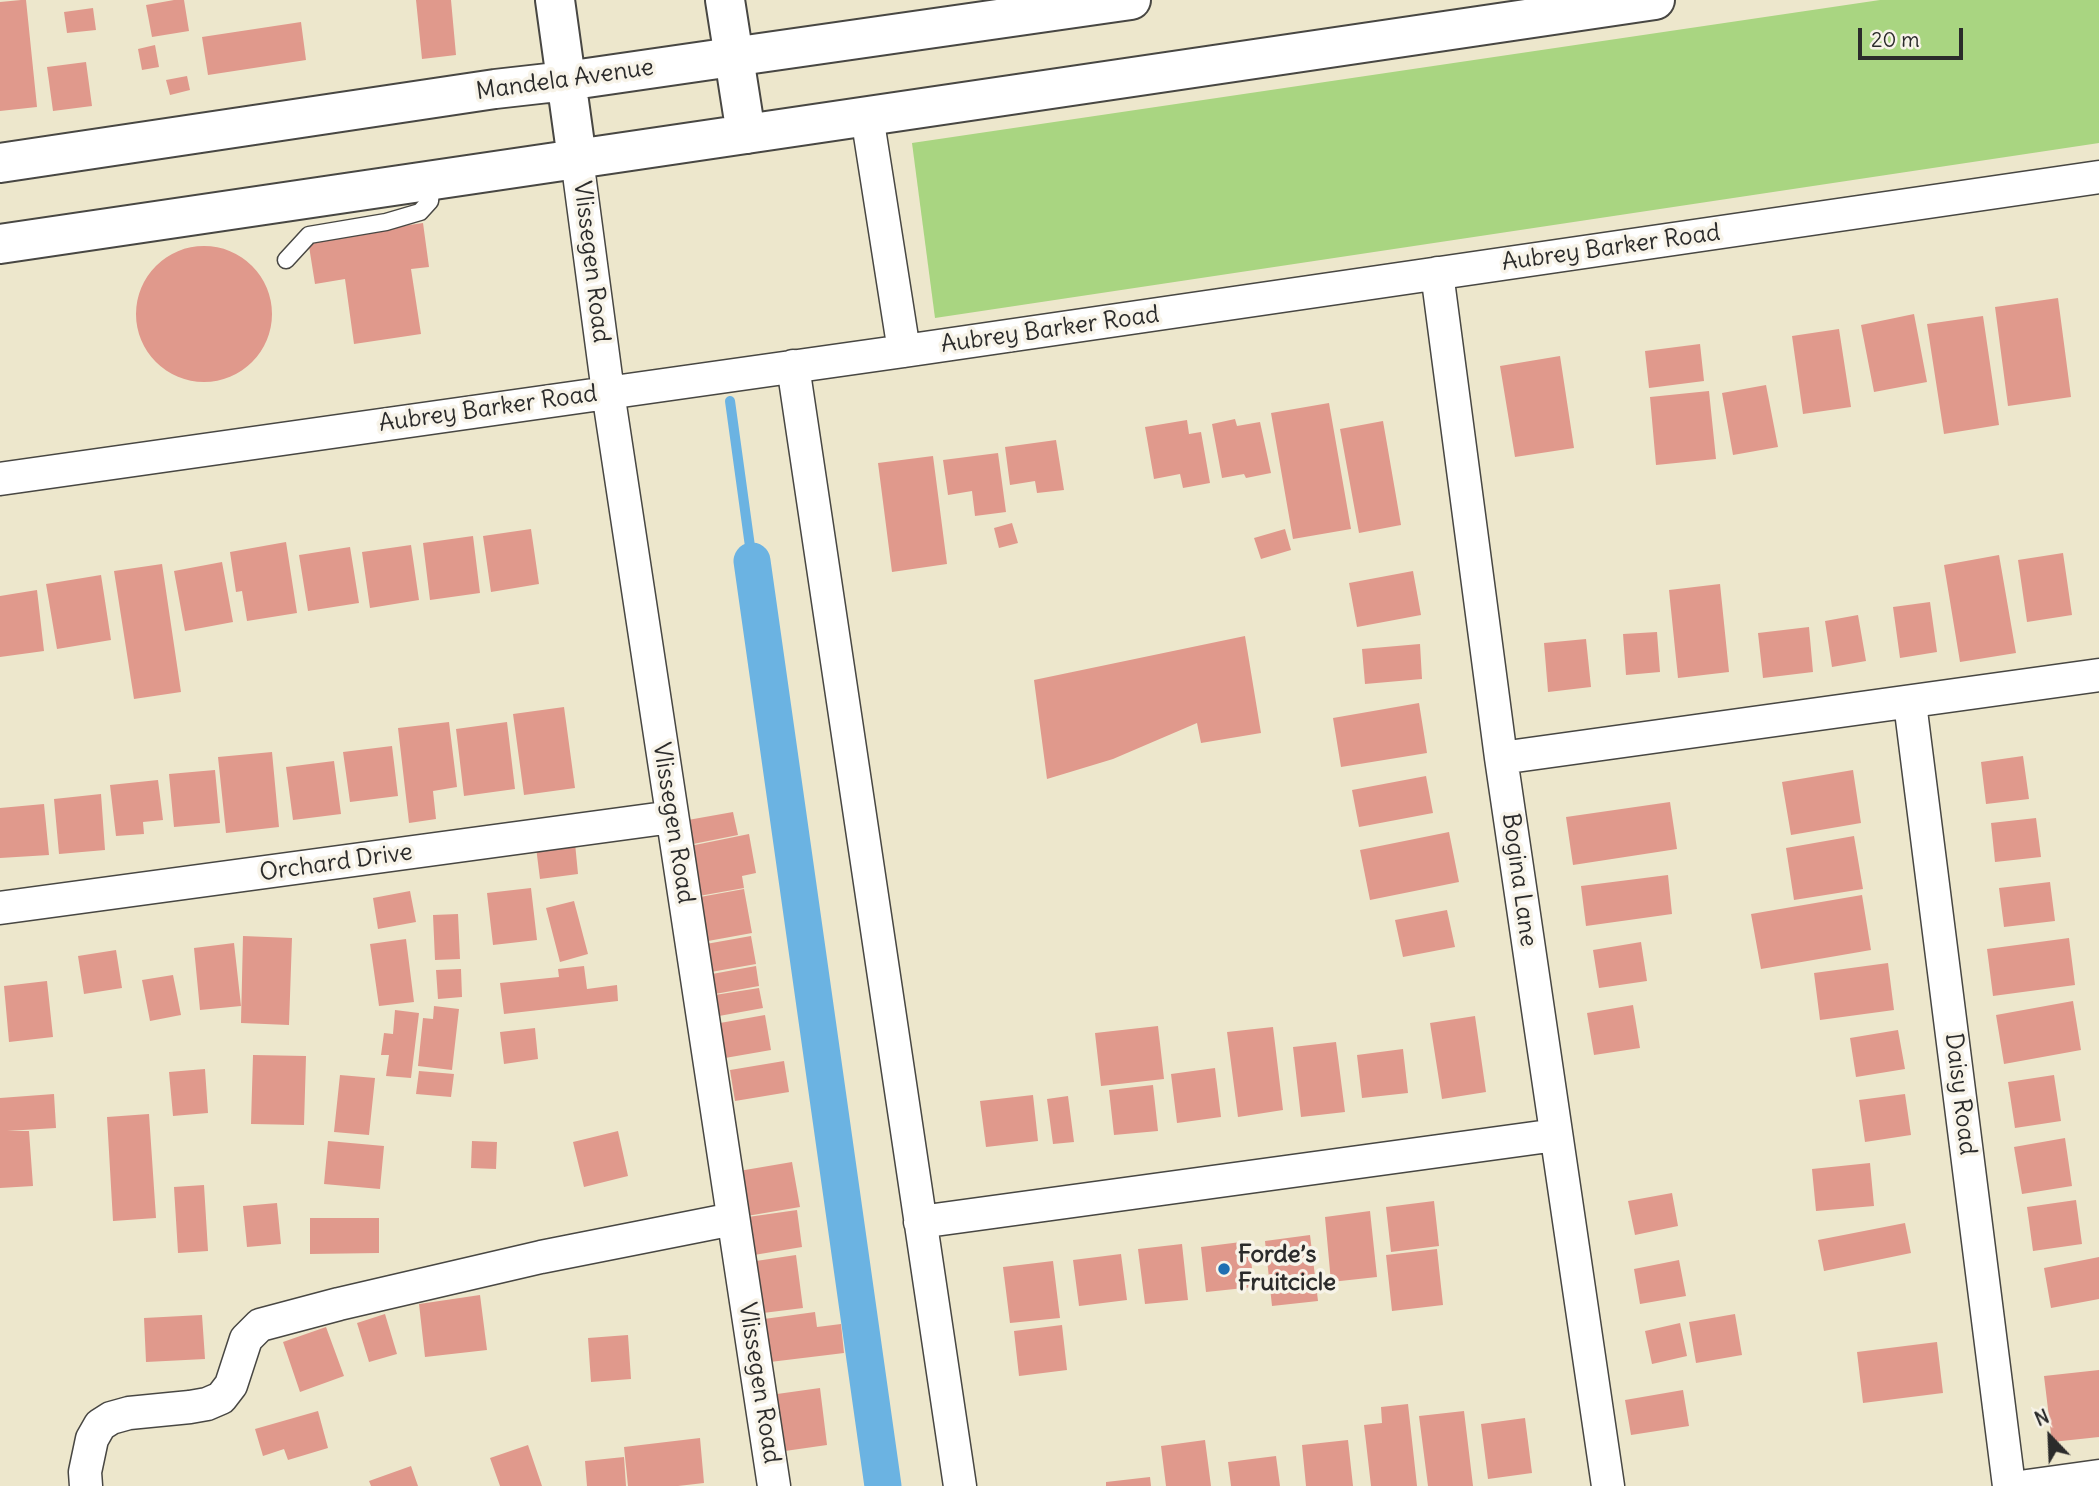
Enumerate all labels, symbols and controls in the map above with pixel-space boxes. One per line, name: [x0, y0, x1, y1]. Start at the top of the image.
scale bar: [1861, 14, 1966, 58]
text: 20 m: [1871, 26, 1920, 53]
street label: Mandela Avenue: [474, 53, 656, 107]
street label: Vlissegen Road: [567, 179, 615, 345]
street label: Aubrey Barker Road: [1500, 218, 1722, 278]
street label: Aubrey Barker Road: [939, 300, 1161, 360]
street label: Aubrey Barker Road: [377, 379, 599, 439]
street label: Vlissegen Road: [646, 740, 700, 906]
street label: Bogina Lane: [1495, 811, 1543, 949]
street label: Orchard Drive: [258, 838, 414, 888]
street label: Daisy Road: [1938, 1031, 1982, 1157]
place label: Forde’s Fruitcicle: [1238, 1241, 1336, 1297]
marker: Forde’s Fruitcicle: [1216, 1261, 1232, 1277]
street label: Vlissegen Road: [732, 1300, 786, 1466]
north arrow: [2015, 1402, 2085, 1472]
text: N: [2031, 1404, 2053, 1431]

